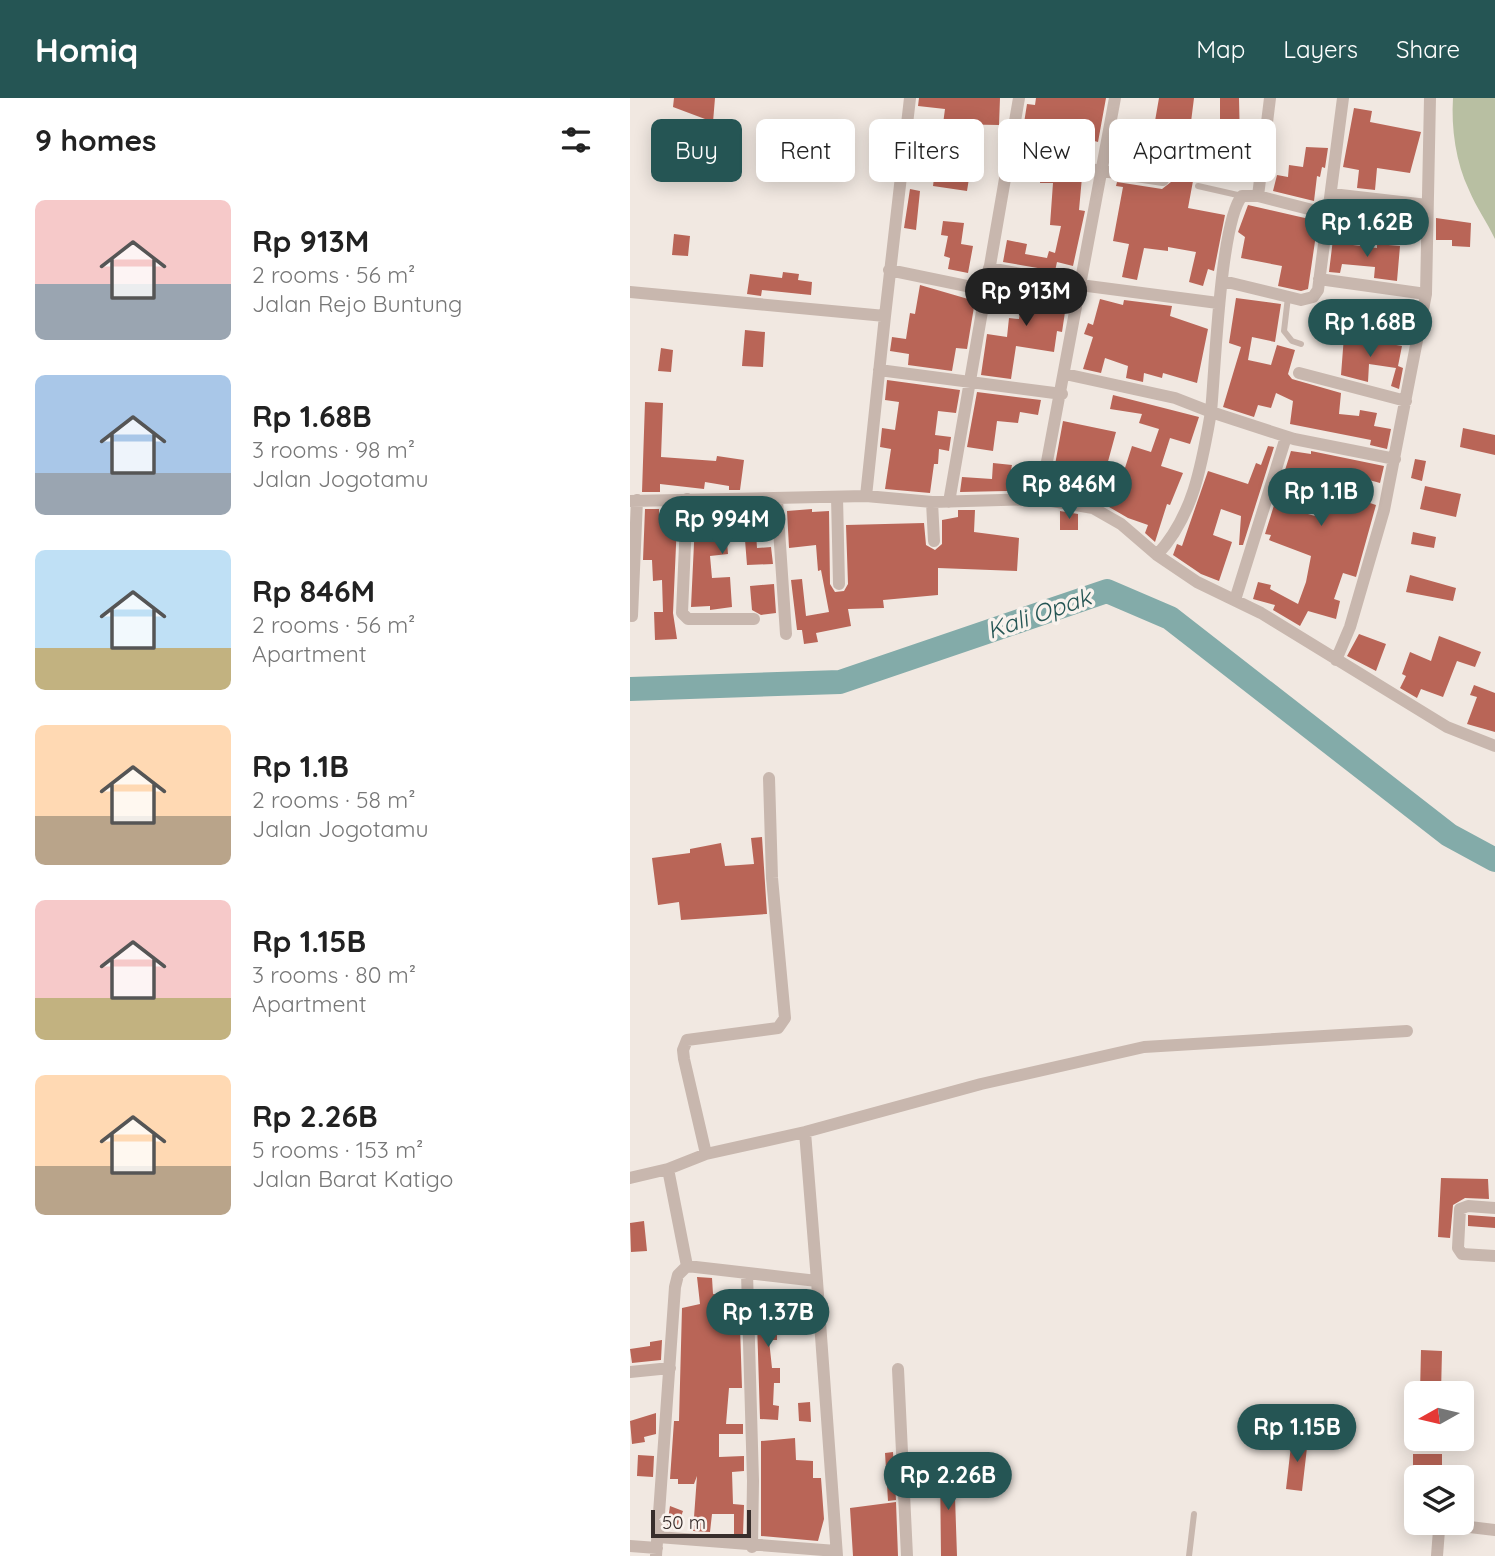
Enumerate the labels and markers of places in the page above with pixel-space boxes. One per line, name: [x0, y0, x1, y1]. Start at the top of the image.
pin: Rp 1.62B: [1295, 200, 1439, 259]
pin: Rp 913M: [961, 268, 1091, 328]
pin: Rp 1.68B: [1298, 300, 1442, 359]
pin: Rp 846M: [1004, 462, 1134, 521]
pin: Rp 1.1B: [1256, 468, 1386, 528]
pin: Rp 994M: [657, 496, 787, 556]
pin: Rp 1.37B: [696, 1290, 840, 1349]
pin: Rp 1.15B: [1225, 1404, 1369, 1464]
pin: Rp 2.26B: [876, 1452, 1020, 1512]

